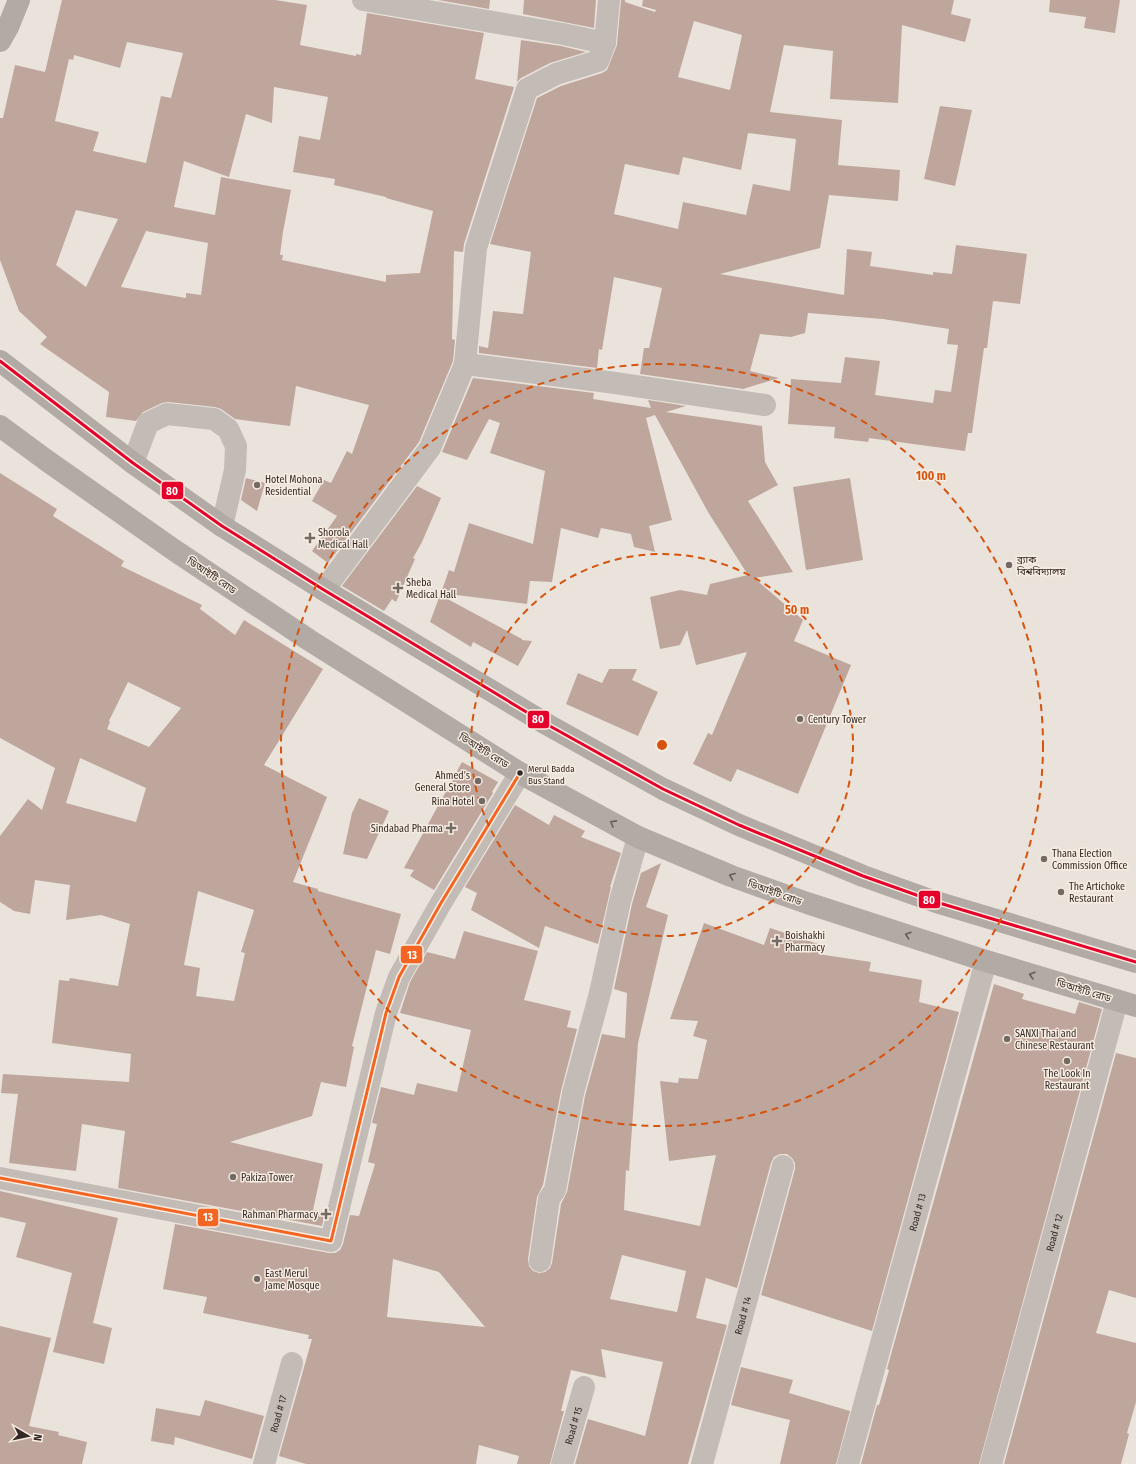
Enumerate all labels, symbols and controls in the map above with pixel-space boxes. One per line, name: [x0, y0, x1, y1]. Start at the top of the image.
text: 100 m: [916, 469, 946, 483]
place label: Hotel Mohona Residential: [265, 474, 323, 498]
marker: Hotel Mohona Residential: [252, 480, 262, 490]
line badge: 80: [161, 481, 184, 500]
text: 80: [166, 485, 178, 498]
place label: Shorola Medical Hall: [318, 527, 368, 551]
marker: Shorola Medical Hall: [305, 533, 315, 543]
street label: ডিআইটি রোড: [184, 554, 239, 597]
place label: ব্র্যাক বিশ্ববিদ্যালয়: [1016, 554, 1066, 578]
marker: ব্র্যাক বিশ্ববিদ্যালয়: [1004, 560, 1014, 570]
place label: Sheba Medical Hall: [406, 577, 456, 601]
marker: Sheba Medical Hall: [393, 583, 403, 593]
text: 50 m: [785, 603, 809, 617]
line badge: 80: [527, 710, 550, 729]
text: 80: [532, 713, 544, 726]
marker: Century Tower: [795, 714, 805, 724]
place label: Century Tower: [808, 714, 867, 726]
street label: ডিআইটি রোড: [455, 730, 511, 771]
centre of rings: [655, 738, 669, 752]
place label: Merul Badda Bus Stand: [528, 764, 575, 786]
marker: Merul Badda Bus Stand: [515, 768, 525, 778]
place label: Ahmed’s General Store: [415, 770, 470, 794]
marker: Ahmed’s General Store: [473, 776, 483, 786]
place label: Rina Hotel: [431, 796, 474, 808]
marker: Rina Hotel: [477, 796, 487, 806]
one-way arrow: [610, 821, 617, 828]
place label: Sindabad Pharma: [371, 823, 443, 835]
marker: Sindabad Pharma: [446, 823, 456, 833]
place label: Thana Election Commission Office: [1052, 848, 1128, 872]
marker: Thana Election Commission Office: [1039, 854, 1049, 864]
one-way arrow: [728, 872, 735, 880]
street label: ডিআইটি রোড: [745, 877, 804, 909]
place label: The Artichoke Restaurant: [1069, 881, 1125, 905]
marker: The Artichoke Restaurant: [1056, 887, 1066, 897]
line badge: 80: [918, 890, 941, 909]
text: 80: [923, 894, 935, 907]
place label: Boishakhi Pharmacy: [785, 930, 826, 954]
one-way arrow: [905, 931, 912, 940]
marker: Boishakhi Pharmacy: [772, 936, 782, 946]
line badge: 13: [400, 945, 423, 964]
text: 13: [407, 949, 417, 962]
one-way arrow: [1028, 971, 1035, 979]
street label: ডিআইটি রোড: [1054, 977, 1113, 1005]
place label: SANXI Thai and Chinese Restaurant: [1015, 1028, 1095, 1052]
marker: SANXI Thai and Chinese Restaurant: [1002, 1034, 1012, 1044]
marker: The Look In Restaurant: [1062, 1056, 1072, 1066]
place label: The Look In Restaurant: [1044, 1068, 1090, 1092]
marker: Pakiza Tower: [228, 1172, 238, 1182]
place label: Pakiza Tower: [241, 1172, 294, 1184]
street label: Road # 13: [907, 1192, 929, 1233]
line badge: 13: [197, 1208, 219, 1227]
place label: Rahman Pharmacy: [242, 1209, 319, 1221]
marker: Rahman Pharmacy: [321, 1209, 331, 1219]
text: 13: [203, 1211, 213, 1224]
street label: Road # 12: [1044, 1212, 1066, 1253]
place label: East Merul Jame Mosque: [265, 1268, 320, 1292]
marker: East Merul Jame Mosque: [252, 1274, 262, 1284]
street label: Road # 14: [732, 1295, 754, 1336]
street label: Road # 17: [268, 1394, 290, 1434]
street label: Road # 15: [563, 1405, 585, 1446]
north arrow: [8, 1416, 48, 1456]
text: N: [30, 1433, 44, 1442]

